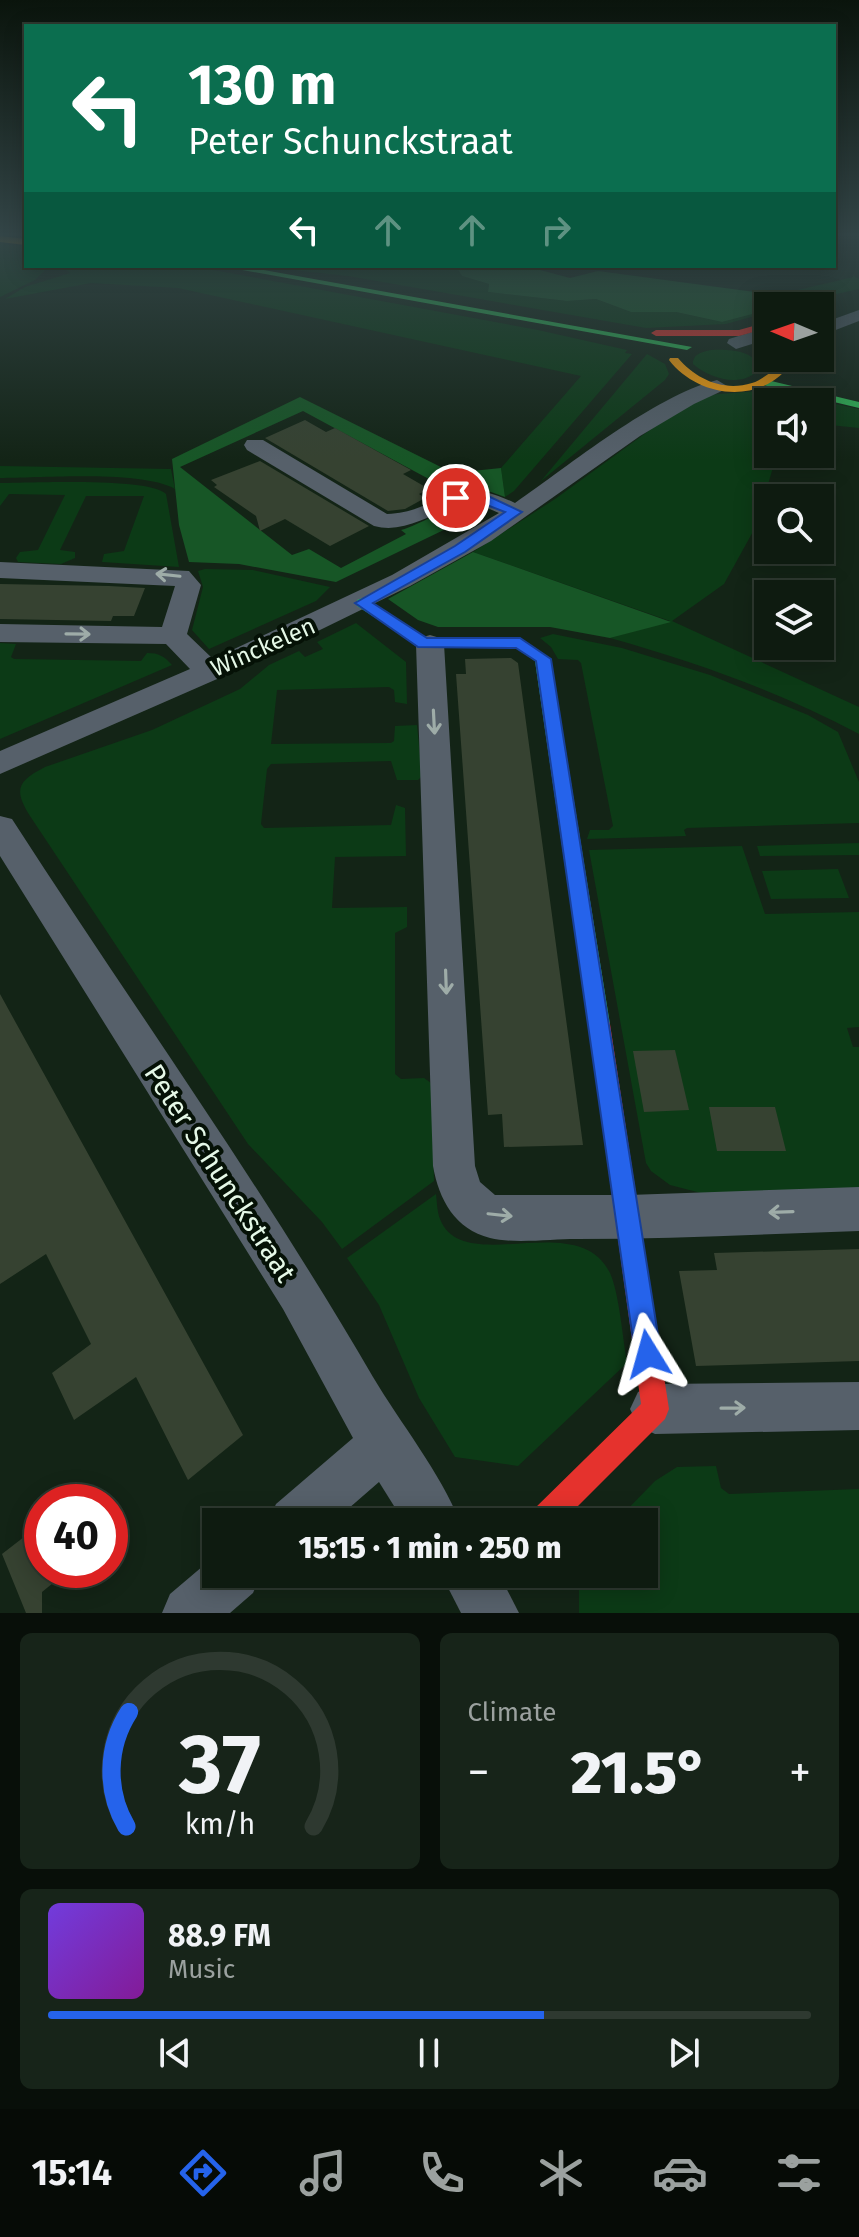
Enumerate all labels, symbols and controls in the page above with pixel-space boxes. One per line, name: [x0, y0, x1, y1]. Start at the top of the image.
text: 130 m: [188, 52, 336, 119]
icon: left: [56, 56, 160, 160]
text: Peter Schunckstraat: [188, 120, 513, 164]
icon: left: [282, 208, 326, 252]
icon: ahead: [366, 208, 410, 252]
icon: ahead: [450, 208, 494, 252]
icon: right: [534, 208, 578, 252]
north arrow: [754, 292, 834, 372]
map controls: [754, 292, 834, 660]
button: sound: [754, 388, 834, 468]
pin: [422, 464, 490, 532]
icon: arrive: [434, 476, 478, 520]
button: search: [754, 484, 834, 564]
one-way arrow: [156, 568, 182, 583]
button: layers: [754, 580, 834, 660]
street label: Winckelen: [206, 612, 320, 682]
one-way arrow: [64, 627, 91, 642]
one-way arrow: [426, 708, 441, 735]
one-way arrow: [438, 968, 453, 995]
street label: Peter Schunckstraat: [137, 1058, 303, 1289]
one-way arrow: [768, 1204, 795, 1219]
one-way arrow: [486, 1208, 512, 1223]
position arrow: [606, 1312, 690, 1396]
one-way arrow: [719, 1400, 746, 1416]
speed limit sign: 40: [24, 1484, 128, 1588]
text: 15:15 · 1 min · 250 m: [298, 1530, 562, 1566]
text: Climate: [468, 1697, 556, 1728]
text: 37: [178, 1715, 261, 1815]
text: 21.5°: [571, 1737, 708, 1809]
text: −: [468, 1746, 490, 1799]
text: +: [789, 1746, 811, 1799]
text: km/h: [184, 1807, 255, 1842]
text: 88.9 FM: [168, 1918, 271, 1954]
text: Music: [168, 1954, 235, 1985]
icon: previous: [153, 2031, 197, 2075]
icon: pause: [407, 2031, 451, 2075]
icon: next: [662, 2031, 706, 2075]
icon: directions: [175, 2145, 231, 2201]
icon: music: [295, 2145, 351, 2201]
icon: phone: [414, 2145, 470, 2201]
icon: climate: [533, 2145, 589, 2201]
icon: car: [652, 2145, 708, 2201]
icon: filters: [771, 2145, 827, 2201]
text: 15:14: [32, 2151, 112, 2195]

